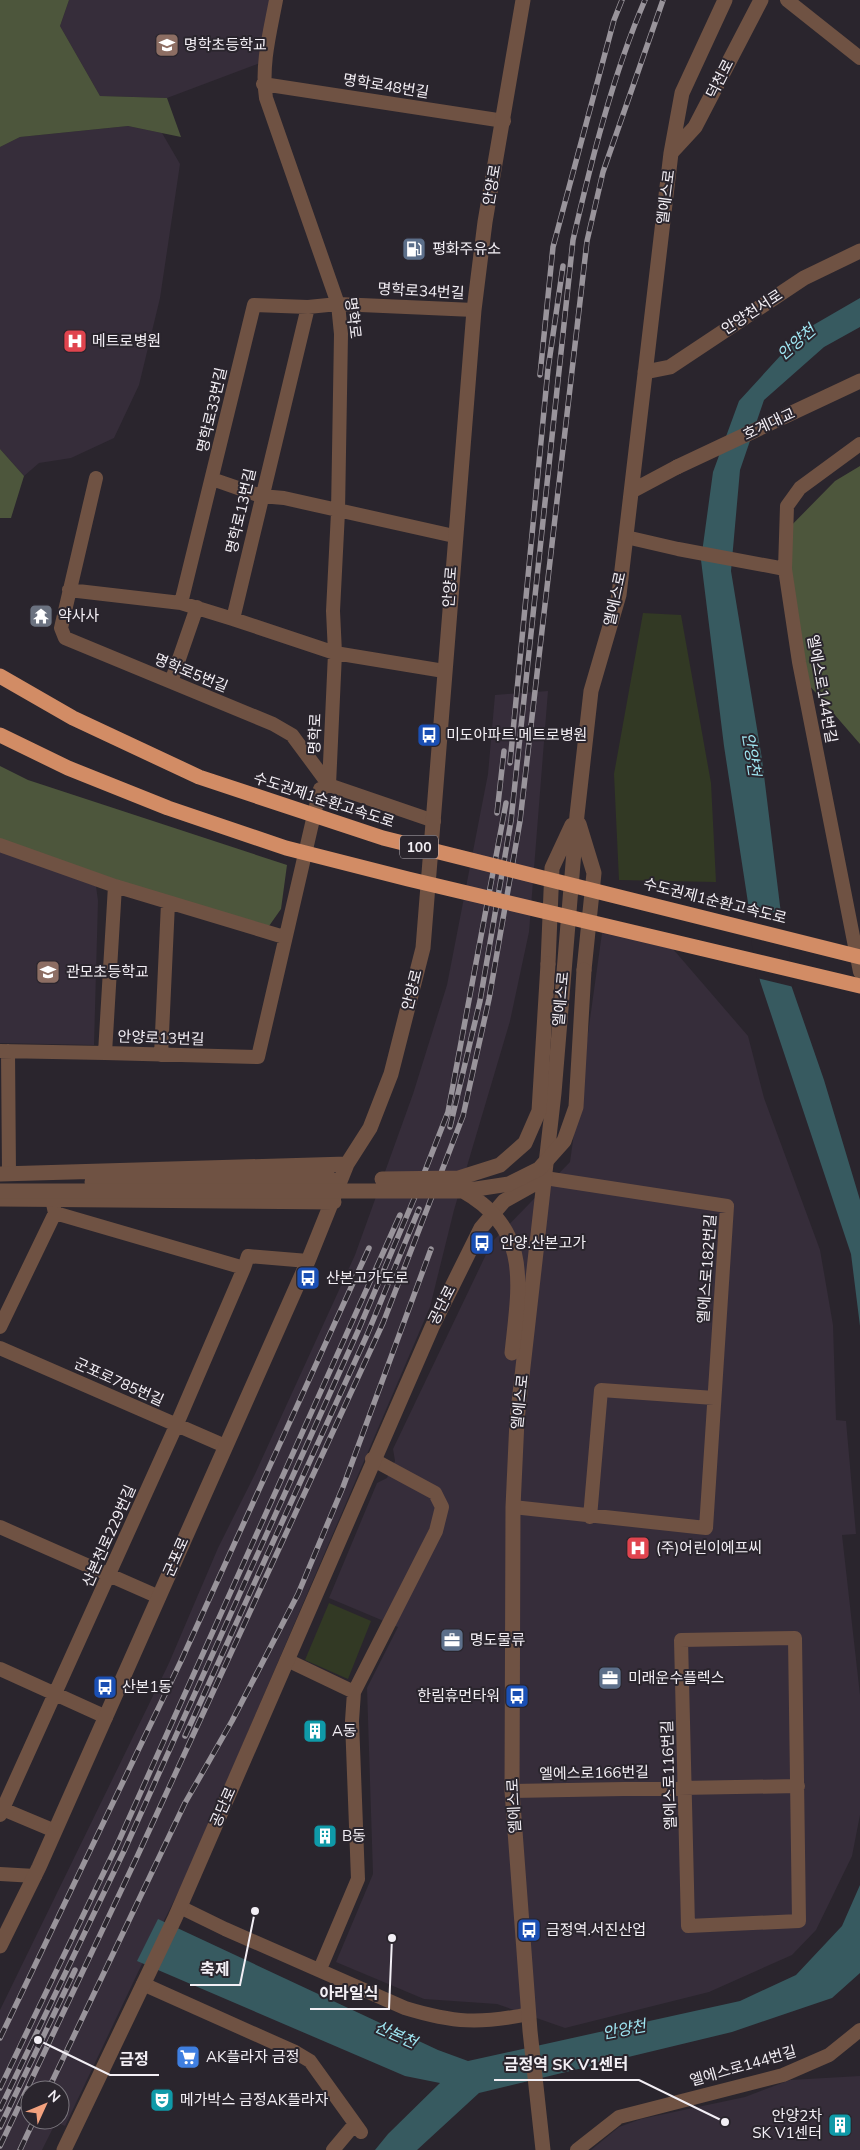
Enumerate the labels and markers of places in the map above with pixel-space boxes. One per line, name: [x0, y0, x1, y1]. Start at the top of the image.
school or university icon: 명학초등학교: [154, 32, 180, 58]
place label: 명학초등학교: [184, 35, 267, 54]
fuel station icon: 평화주유소: [401, 236, 427, 262]
place label: 평화주유소: [432, 239, 501, 258]
hospital icon: 메트로병원: [62, 328, 88, 354]
place label: 메트로병원: [92, 331, 161, 350]
temple icon: 약사사: [28, 603, 54, 629]
place label: 약사사: [58, 606, 100, 625]
bus stop icon: 미도아파트.메트로병원: [416, 722, 442, 748]
place label: 미도아파트.메트로병원: [446, 725, 587, 744]
school or university icon: 관모초등학교: [35, 959, 61, 985]
place label: 관모초등학교: [66, 962, 149, 981]
bus stop icon: 안양.산본고가: [469, 1230, 495, 1256]
place label: 안양.산본고가: [500, 1233, 586, 1252]
bus stop icon: 산본고가도로: [295, 1265, 321, 1291]
place label: 산본고가도로: [326, 1268, 409, 1287]
hospital icon: (주)어린이에프씨: [625, 1535, 651, 1561]
place label: (주)어린이에프씨: [656, 1538, 762, 1557]
office icon: 명도물류: [439, 1627, 465, 1653]
place label: 명도물류: [470, 1630, 525, 1649]
office icon: 미래운수플렉스: [597, 1665, 623, 1691]
place label: 미래운수플렉스: [628, 1668, 725, 1687]
bus stop icon: 산본1동: [92, 1674, 118, 1700]
place label: 산본1동: [122, 1677, 172, 1696]
bus stop icon: 한림휴먼타워: [504, 1683, 530, 1709]
place label: 한림휴먼타워: [417, 1686, 500, 1705]
building icon: A동: [302, 1718, 328, 1744]
place label: A동: [332, 1721, 357, 1740]
building icon: B동: [312, 1823, 338, 1849]
place label: B동: [342, 1826, 366, 1845]
bus stop icon: 금정역.서진산업: [516, 1917, 542, 1943]
place label: 금정역.서진산업: [546, 1920, 646, 1939]
callout: 축제: [190, 1954, 240, 1985]
callout: 아라일식: [310, 1978, 389, 2009]
callout: 금정: [110, 2044, 159, 2075]
supermarket icon: AK플라자 금정: [175, 2044, 201, 2070]
place label: AK플라자 금정: [206, 2047, 299, 2066]
callout: 금정역 SK V1센터: [494, 2049, 639, 2080]
theatre icon: 메가박스 금정AK플라자: [149, 2087, 175, 2113]
place label: 메가박스 금정AK플라자: [180, 2090, 329, 2109]
place label: 안양2차 SK V1센터: [752, 2106, 822, 2142]
building icon: 안양2차 SK V1센터: [827, 2112, 853, 2138]

